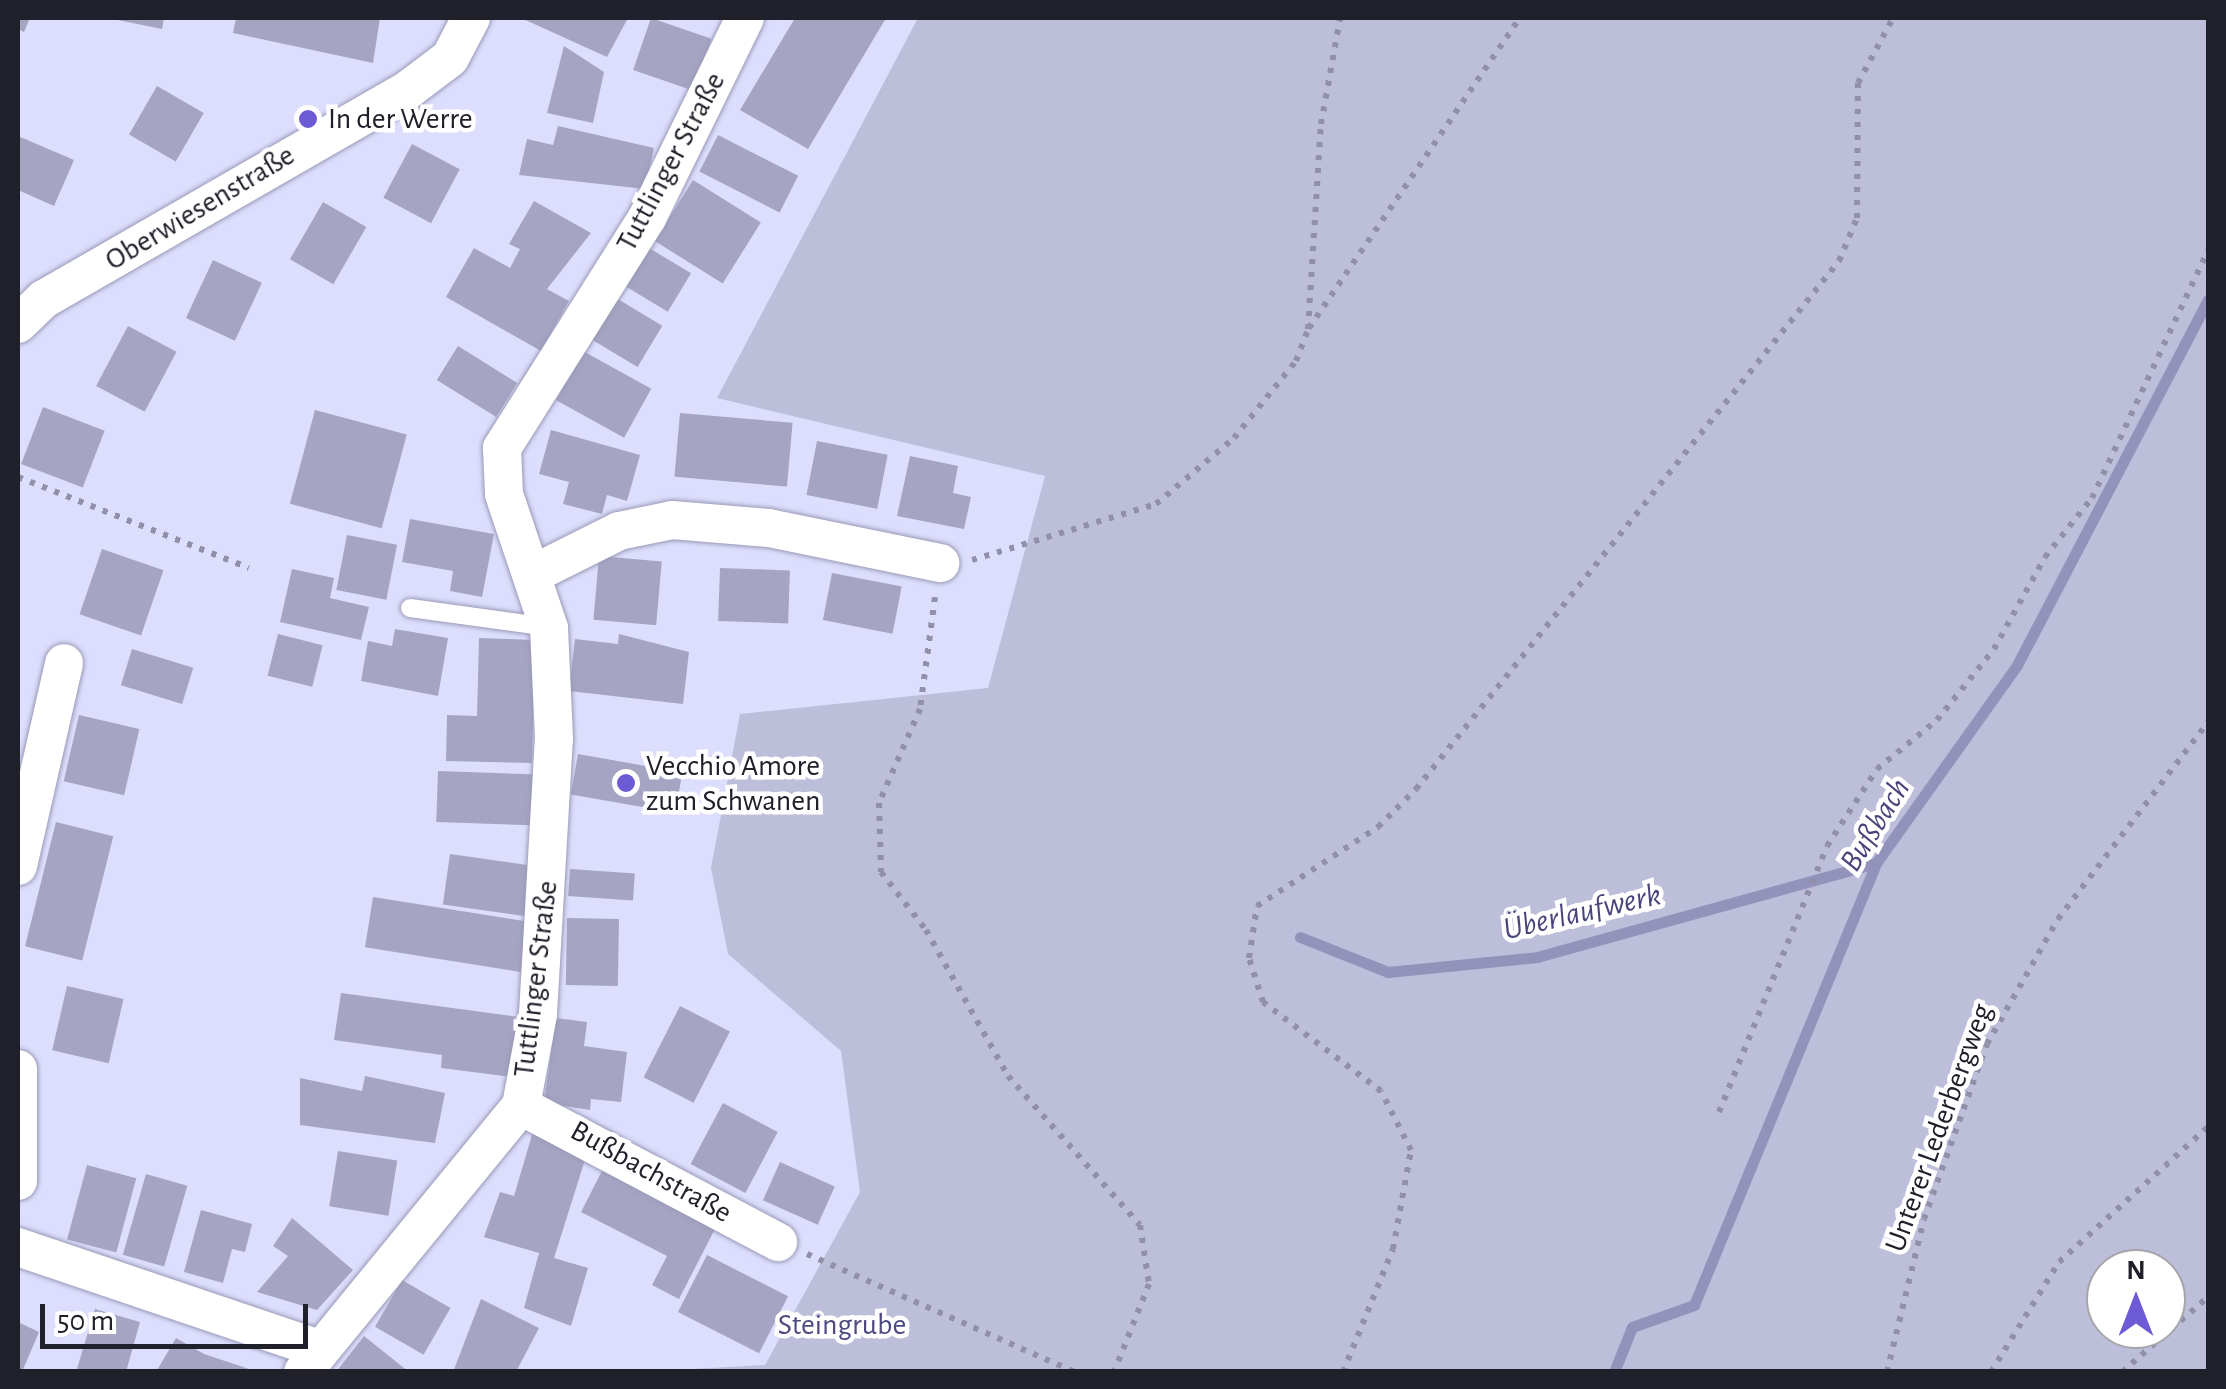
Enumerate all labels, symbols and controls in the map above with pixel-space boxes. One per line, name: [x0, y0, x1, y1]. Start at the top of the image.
street label: Tuttlinger Straße: [609, 66, 733, 258]
place label: In der Werre: [328, 101, 473, 137]
marker: In der Werre: [297, 108, 319, 130]
street label: Oberwiesenstraße: [99, 137, 301, 279]
place label: Vecchio Amore zum Schwanen: [646, 748, 821, 818]
water label: Bußbach: [1832, 771, 1918, 879]
marker: Vecchio Amore zum Schwanen: [615, 772, 637, 794]
water label: Überlaufwerk: [1500, 875, 1664, 949]
street label: Tuttlinger Straße: [506, 879, 566, 1079]
street label: Unterer Lederbergweg: [1877, 999, 2001, 1257]
street label: Bußbachstraße: [564, 1113, 738, 1231]
north arrow: [2086, 1249, 2186, 1349]
text: N: [2126, 1257, 2146, 1285]
scale bar: [45, 1284, 312, 1346]
text: 50 m: [57, 1306, 114, 1336]
park label: Steingrube: [778, 1307, 906, 1343]

